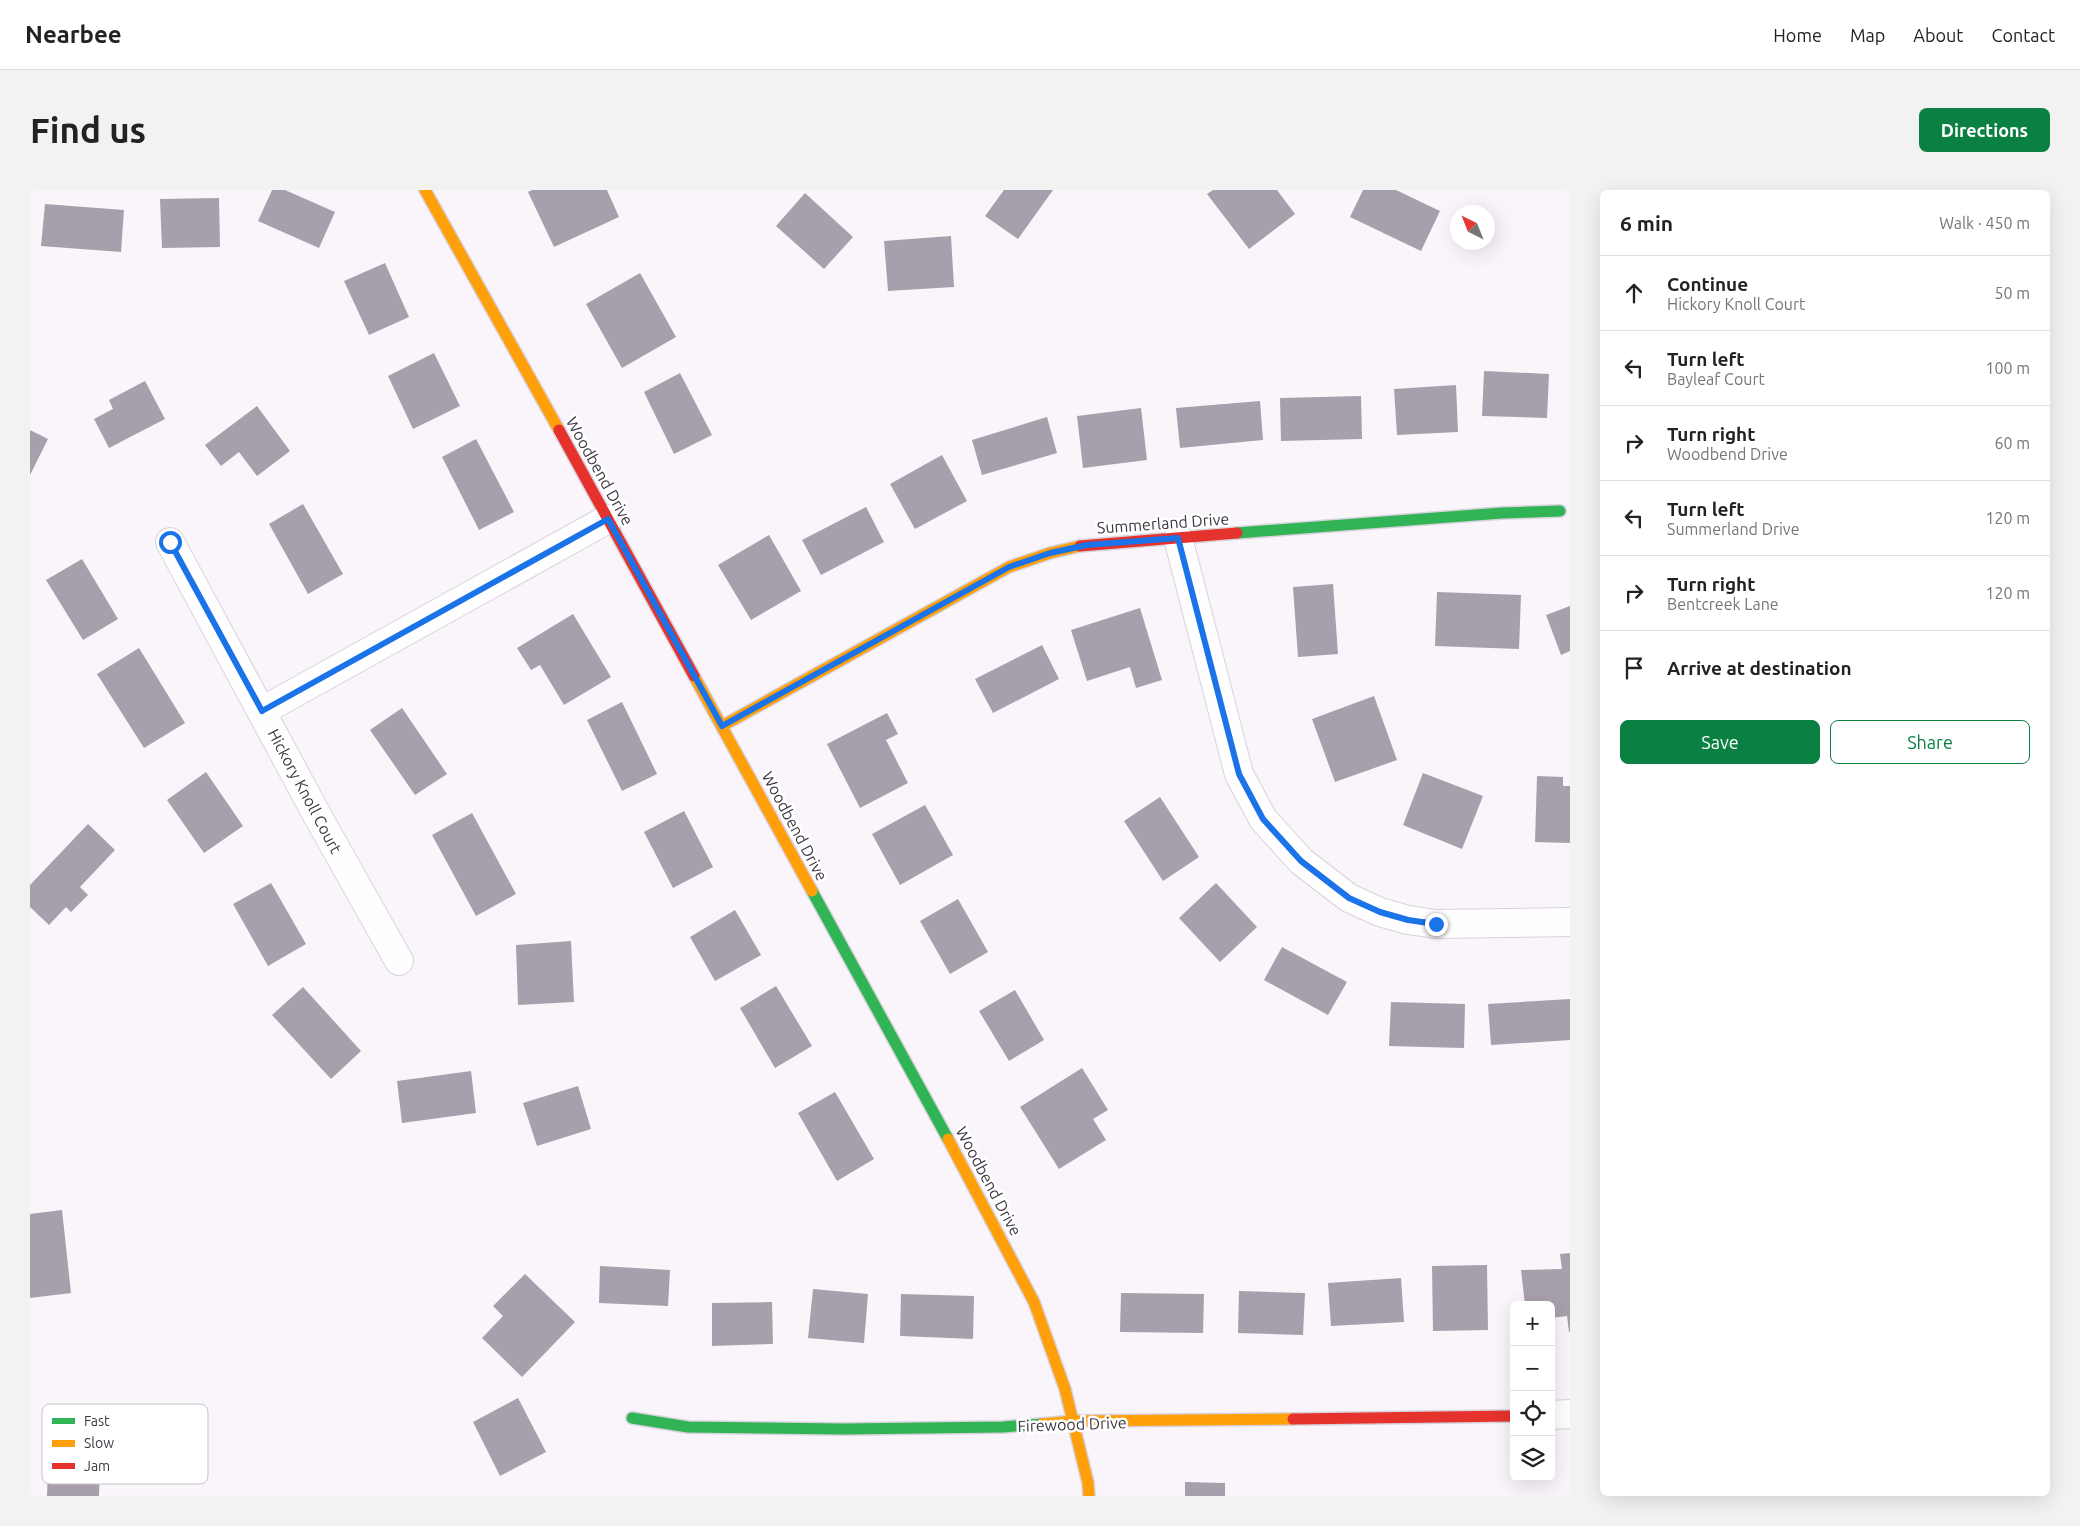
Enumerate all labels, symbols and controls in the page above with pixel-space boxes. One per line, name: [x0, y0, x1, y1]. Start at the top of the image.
text: Nearbee: [25, 21, 122, 48]
text: Home: [1773, 25, 1822, 45]
text: Map: [1850, 25, 1885, 45]
text: About: [1913, 25, 1963, 45]
text: Contact: [1991, 25, 2055, 45]
button: Directions: [1919, 108, 2050, 152]
text: Find us: [30, 110, 146, 150]
north arrow: [1450, 205, 1495, 250]
text: 6 min: [1620, 211, 1673, 235]
text: Walk · 450 m: [1939, 214, 2030, 232]
text: Continue: [1667, 273, 1748, 295]
icon: ahead: [1620, 279, 1648, 307]
text: 50 m: [1994, 284, 2030, 302]
text: Hickory Knoll Court: [1667, 295, 1805, 313]
text: Turn left: [1667, 348, 1745, 370]
icon: left: [1620, 354, 1648, 382]
text: 100 m: [1985, 359, 2030, 377]
text: Bayleaf Court: [1667, 370, 1765, 388]
street label: Woodbend Drive: [563, 414, 637, 528]
text: Turn right: [1667, 423, 1755, 445]
icon: right: [1620, 429, 1648, 457]
text: 60 m: [1994, 434, 2030, 452]
text: Woodbend Drive: [1667, 445, 1788, 463]
text: Turn left: [1667, 498, 1745, 520]
icon: left: [1620, 504, 1648, 532]
street label: Summerland Drive: [1096, 509, 1230, 537]
text: 120 m: [1985, 509, 2030, 527]
text: Summerland Drive: [1667, 520, 1799, 538]
route start: [159, 531, 182, 554]
text: Turn right: [1667, 573, 1755, 595]
icon: right: [1620, 579, 1648, 607]
text: 120 m: [1985, 584, 2030, 602]
text: Bentcreek Lane: [1667, 595, 1779, 613]
icon: arrive: [1620, 654, 1648, 682]
text: Arrive at destination: [1667, 657, 1852, 679]
button: Save: [1620, 720, 1820, 764]
button: Share: [1830, 720, 2030, 764]
street label: Hickory Knoll Court: [265, 726, 346, 857]
street label: Woodbend Drive: [759, 768, 831, 884]
route end: [1425, 913, 1448, 936]
street label: Woodbend Drive: [953, 1123, 1025, 1239]
map controls: [1510, 1301, 1555, 1481]
button: +: [1510, 1301, 1555, 1346]
button: −: [1510, 1346, 1555, 1391]
button: locate: [1510, 1391, 1555, 1436]
legend: [42, 1404, 208, 1484]
text: Fast: [84, 1413, 110, 1429]
street label: Firewood Drive: [1017, 1413, 1127, 1435]
text: Slow: [84, 1435, 114, 1451]
button: layers: [1510, 1436, 1555, 1481]
text: Jam: [84, 1458, 110, 1474]

